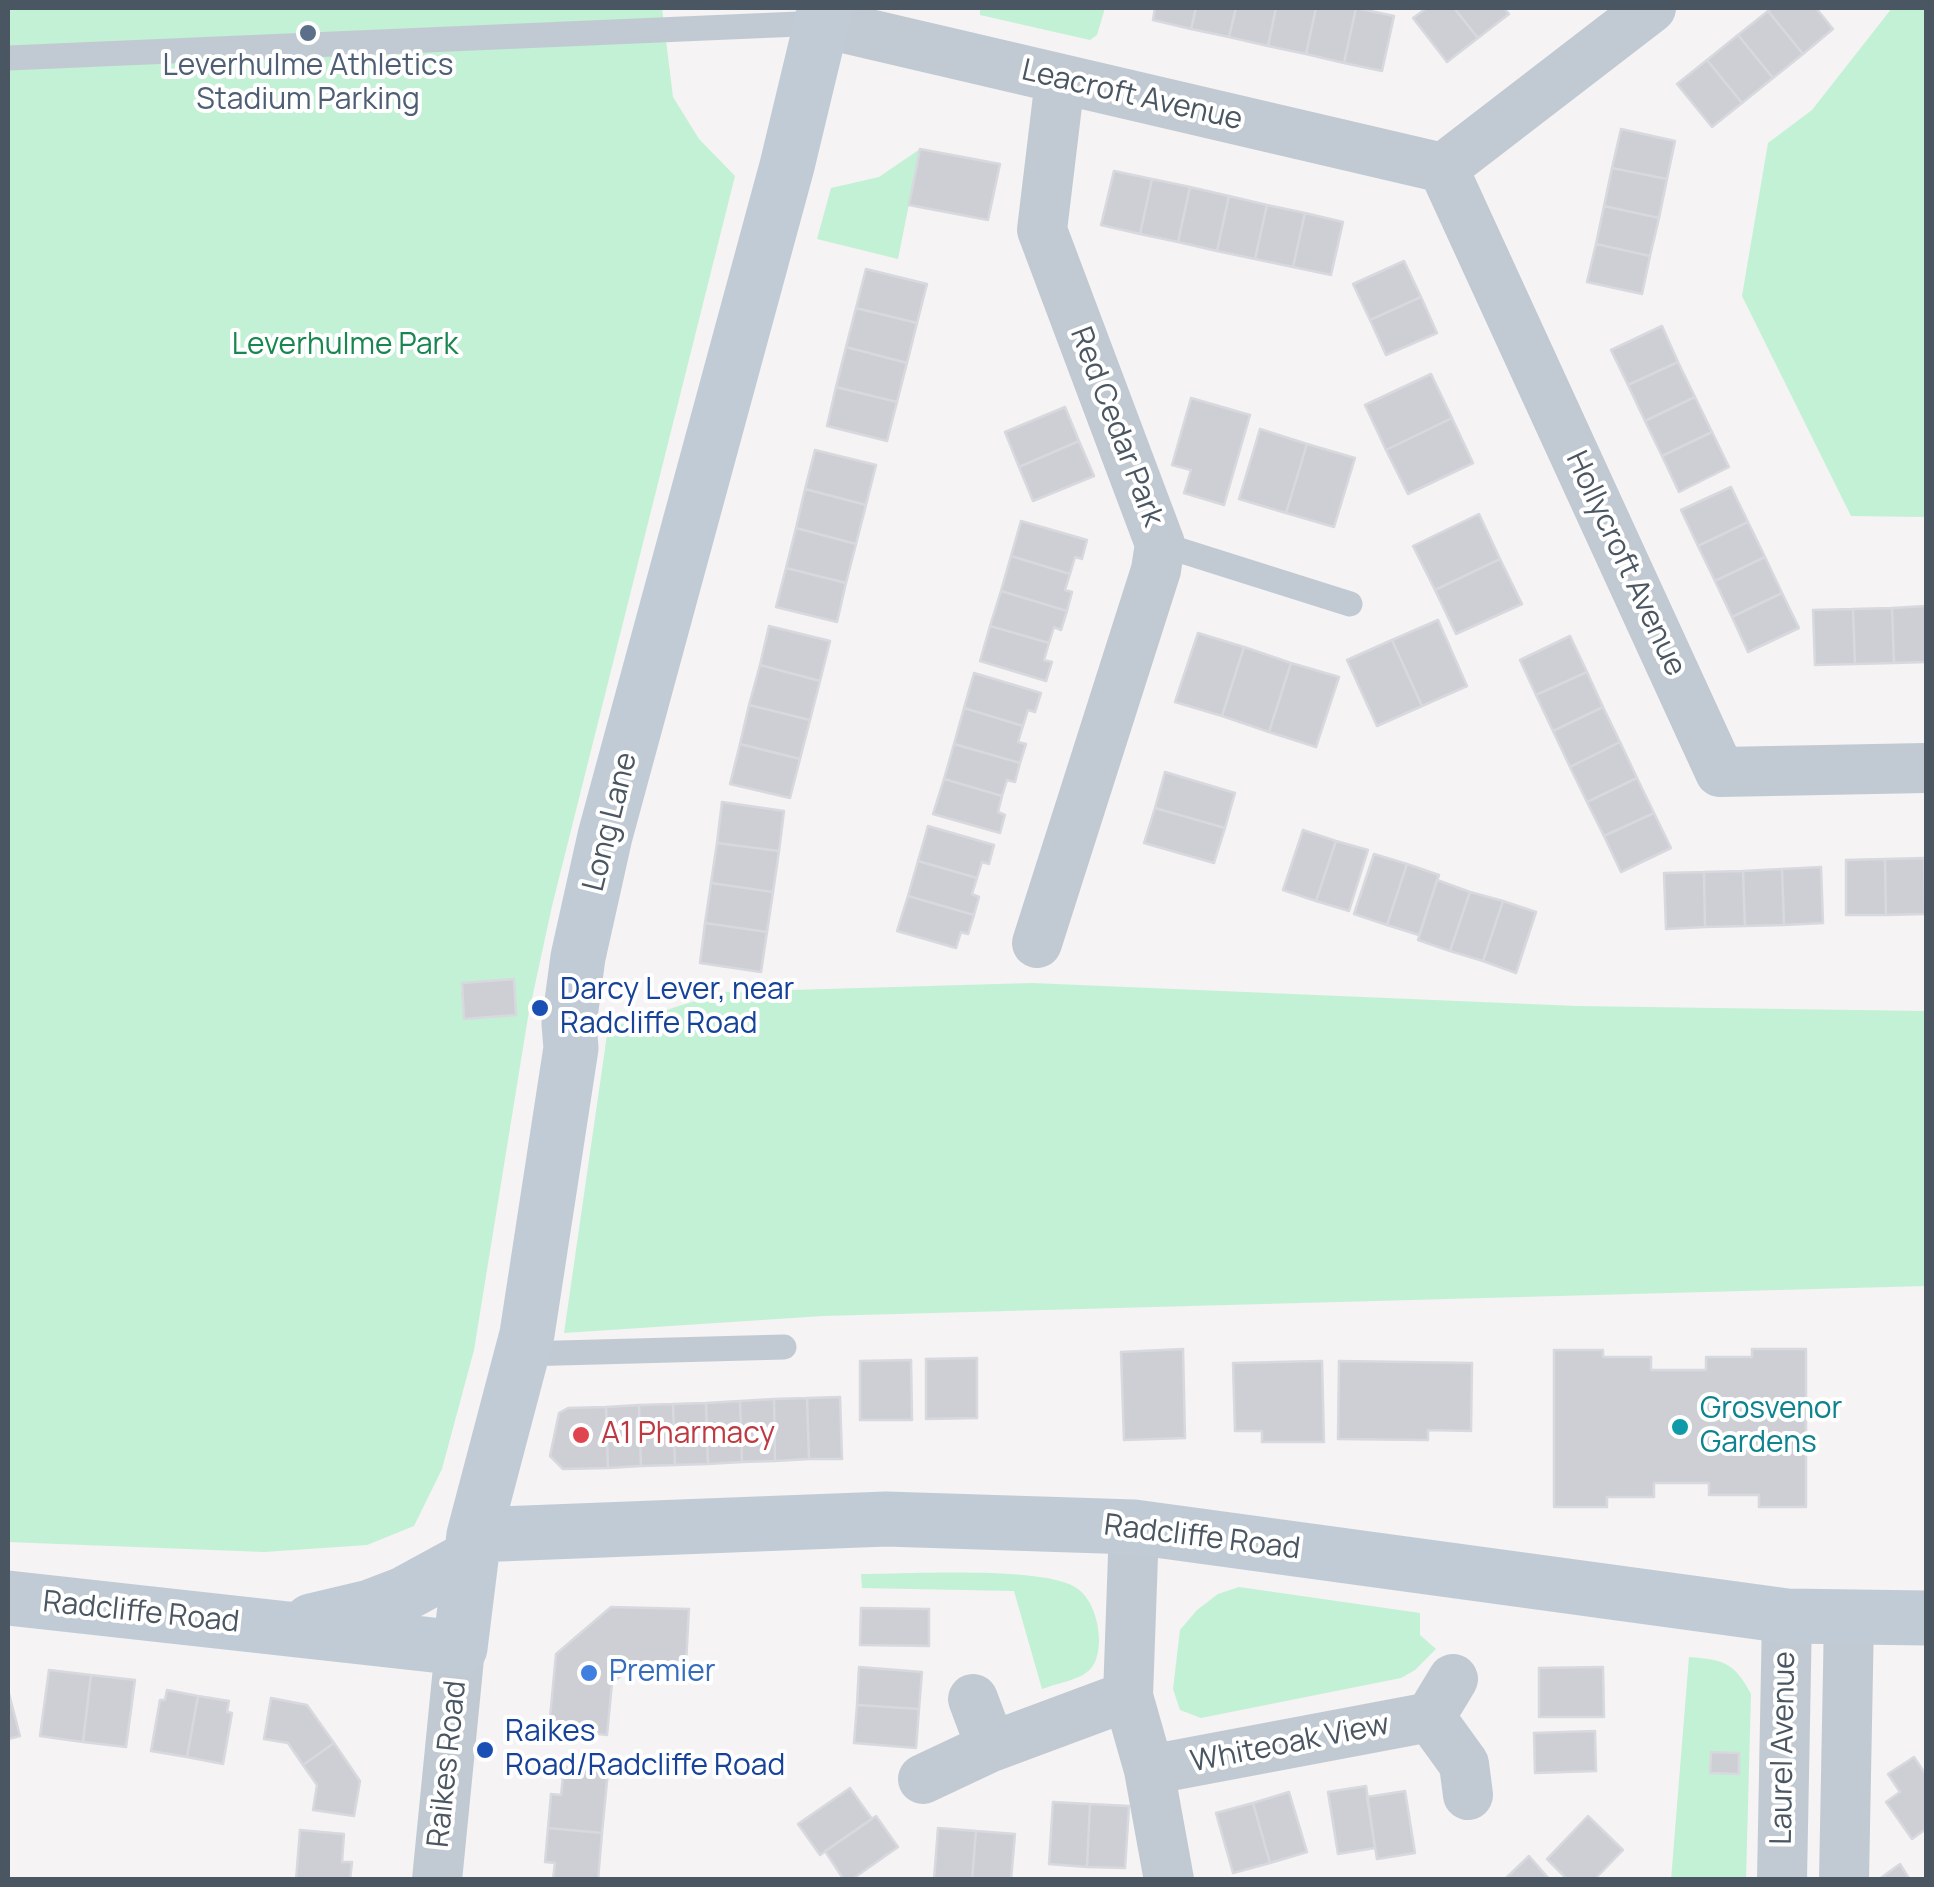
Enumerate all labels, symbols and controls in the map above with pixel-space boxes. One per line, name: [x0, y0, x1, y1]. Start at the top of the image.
marker: Leverhulme Athletics Stadium Parking: [297, 22, 319, 44]
place label: Leverhulme Athletics Stadium Parking: [163, 49, 453, 120]
street label: Leacroft Avenue: [1018, 53, 1246, 139]
street label: Red Cedar Park: [1062, 322, 1170, 532]
park label: Leverhulme Park: [232, 328, 458, 364]
street label: Hollycroft Avenue: [1557, 446, 1693, 682]
street label: Long Lane: [576, 749, 646, 895]
place label: Darcy Lever, near Radcliffe Road: [560, 973, 794, 1044]
marker: Darcy Lever, near Radcliffe Road: [529, 997, 551, 1019]
place label: Grosvenor Gardens: [1700, 1392, 1842, 1462]
marker: Grosvenor Gardens: [1669, 1416, 1691, 1438]
place label: A1 Pharmacy: [601, 1417, 775, 1453]
marker: A1 Pharmacy: [570, 1424, 592, 1446]
street label: Radcliffe Road: [1102, 1508, 1302, 1568]
street label: Radcliffe Road: [41, 1585, 241, 1641]
street label: Laurel Avenue: [1764, 1651, 1804, 1845]
place label: Premier: [609, 1655, 716, 1691]
marker: Premier: [578, 1662, 600, 1684]
street label: Raikes Road: [421, 1679, 475, 1849]
street label: Whiteoak View: [1188, 1707, 1392, 1781]
place label: Raikes Road/Radcliffe Road: [505, 1715, 785, 1786]
marker: Raikes Road/Radcliffe Road: [474, 1739, 496, 1761]

